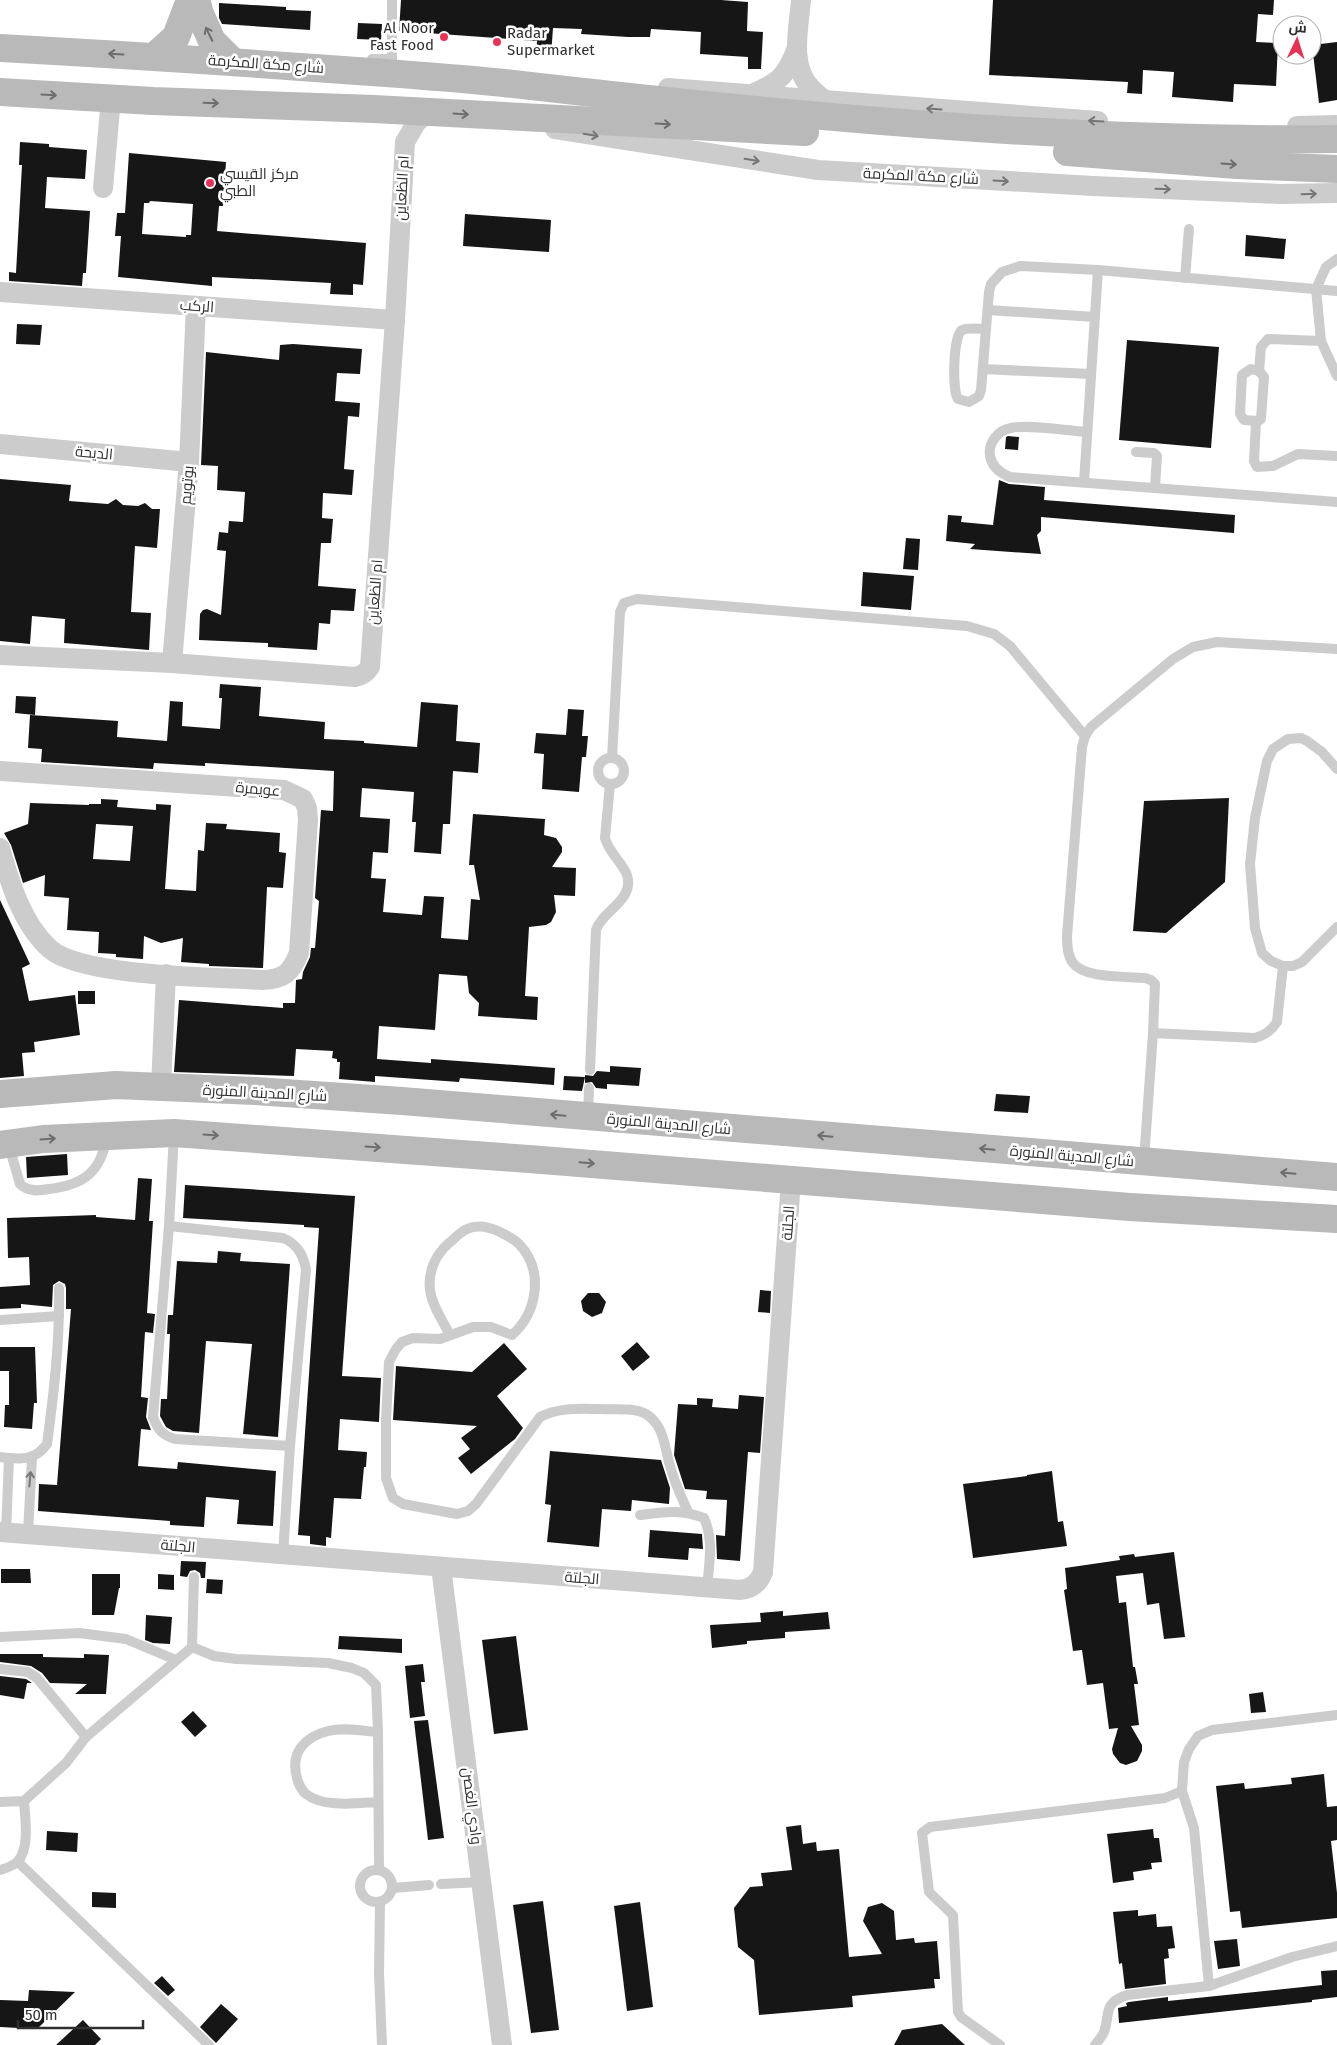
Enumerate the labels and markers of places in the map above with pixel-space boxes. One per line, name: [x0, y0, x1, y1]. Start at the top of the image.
place label: Al Noor Fast Food: [370, 19, 434, 54]
place label: Radar Supermarket: [507, 24, 595, 59]
marker: Al Noor Fast Food: [438, 31, 450, 43]
marker: Radar Supermarket: [491, 36, 503, 48]
place label: مركز القيسي الطبي: [220, 165, 299, 203]
marker: مركز القيسي الطبي: [204, 177, 216, 189]

